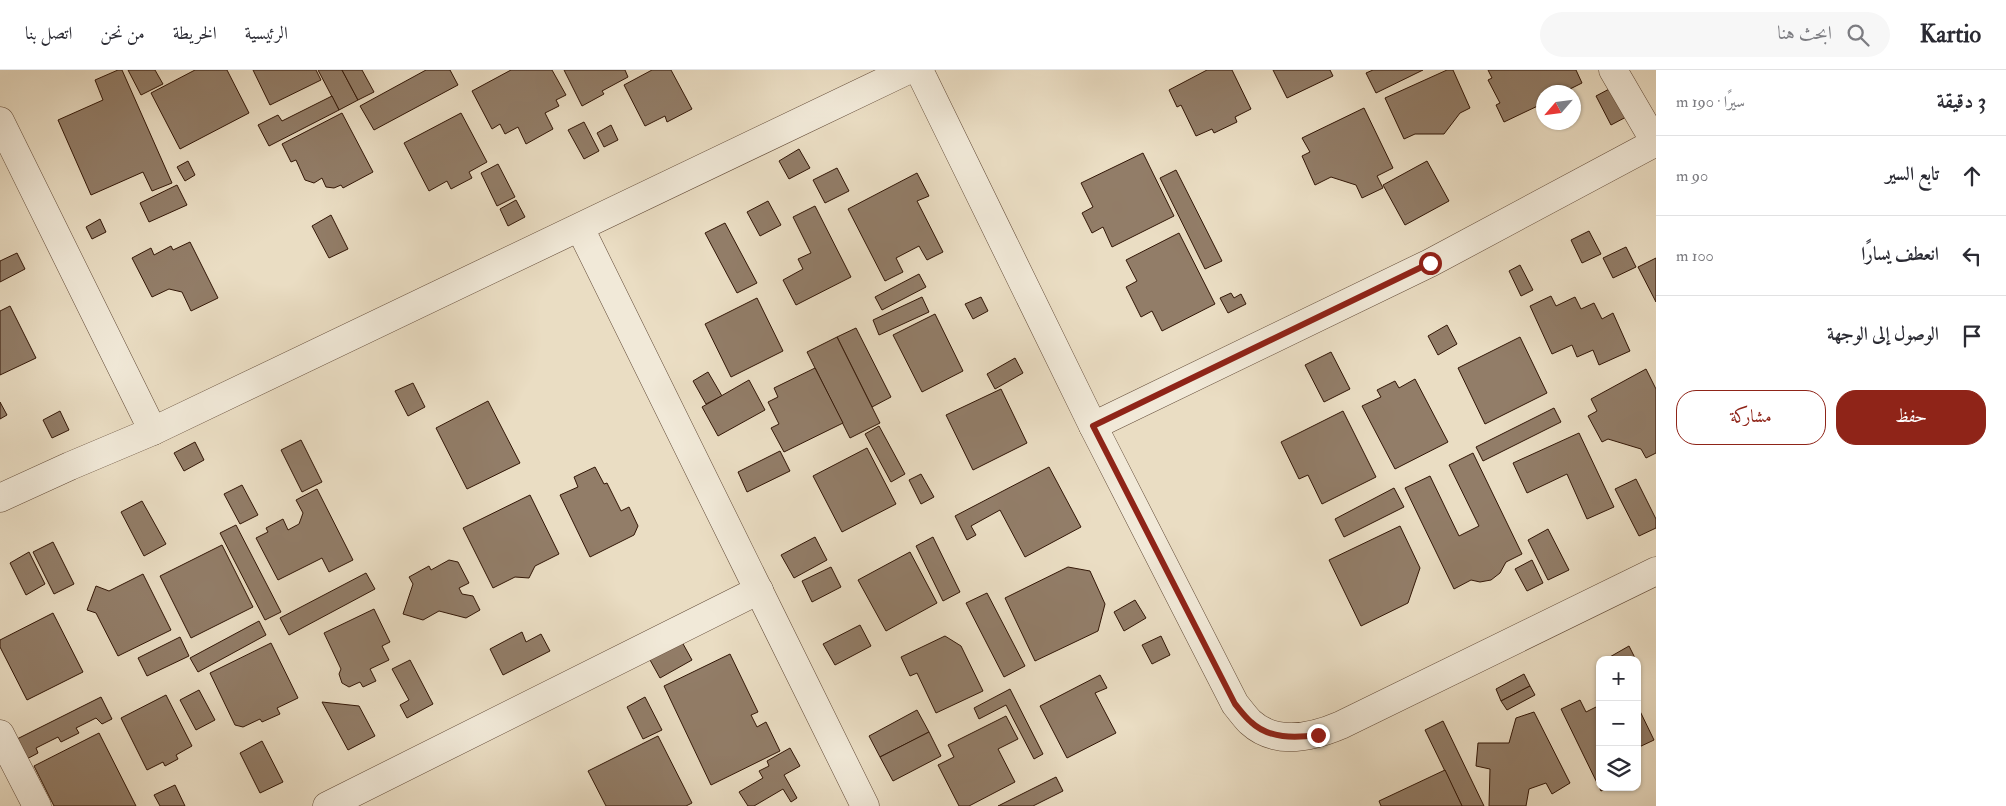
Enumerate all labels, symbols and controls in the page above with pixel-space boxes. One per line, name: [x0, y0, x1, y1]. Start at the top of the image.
search box: [1540, 12, 1890, 57]
text: Kartio: [1920, 19, 1981, 50]
text: ابحث هنا: [1777, 21, 1832, 45]
icon: search: [1844, 21, 1872, 49]
text: اتصل بنا: [25, 22, 72, 45]
text: من نحن: [100, 22, 145, 45]
text: الخريطة: [173, 22, 217, 45]
text: الرئيسية: [245, 22, 288, 45]
north arrow: [1536, 85, 1581, 130]
text: 3 دقيقة: [1937, 88, 1986, 115]
text: سيرًا · 190 m: [1676, 92, 1745, 112]
text: تابع السير: [1885, 162, 1939, 186]
icon: ahead: [1958, 162, 1986, 190]
text: 90 m: [1676, 166, 1708, 186]
text: انعطف يسارًا: [1861, 242, 1939, 266]
icon: left: [1958, 242, 1986, 270]
text: 100 m: [1676, 246, 1714, 266]
route start: [1419, 252, 1442, 275]
text: الوصول إلى الوجهة: [1827, 322, 1939, 346]
icon: arrive: [1958, 322, 1986, 350]
button: مشاركة: [1676, 390, 1826, 445]
button: حفظ: [1836, 390, 1986, 445]
map controls: [1596, 656, 1641, 791]
button: +: [1596, 656, 1641, 701]
button: −: [1596, 701, 1641, 746]
route end: [1307, 724, 1330, 747]
button: layers: [1596, 746, 1641, 791]

